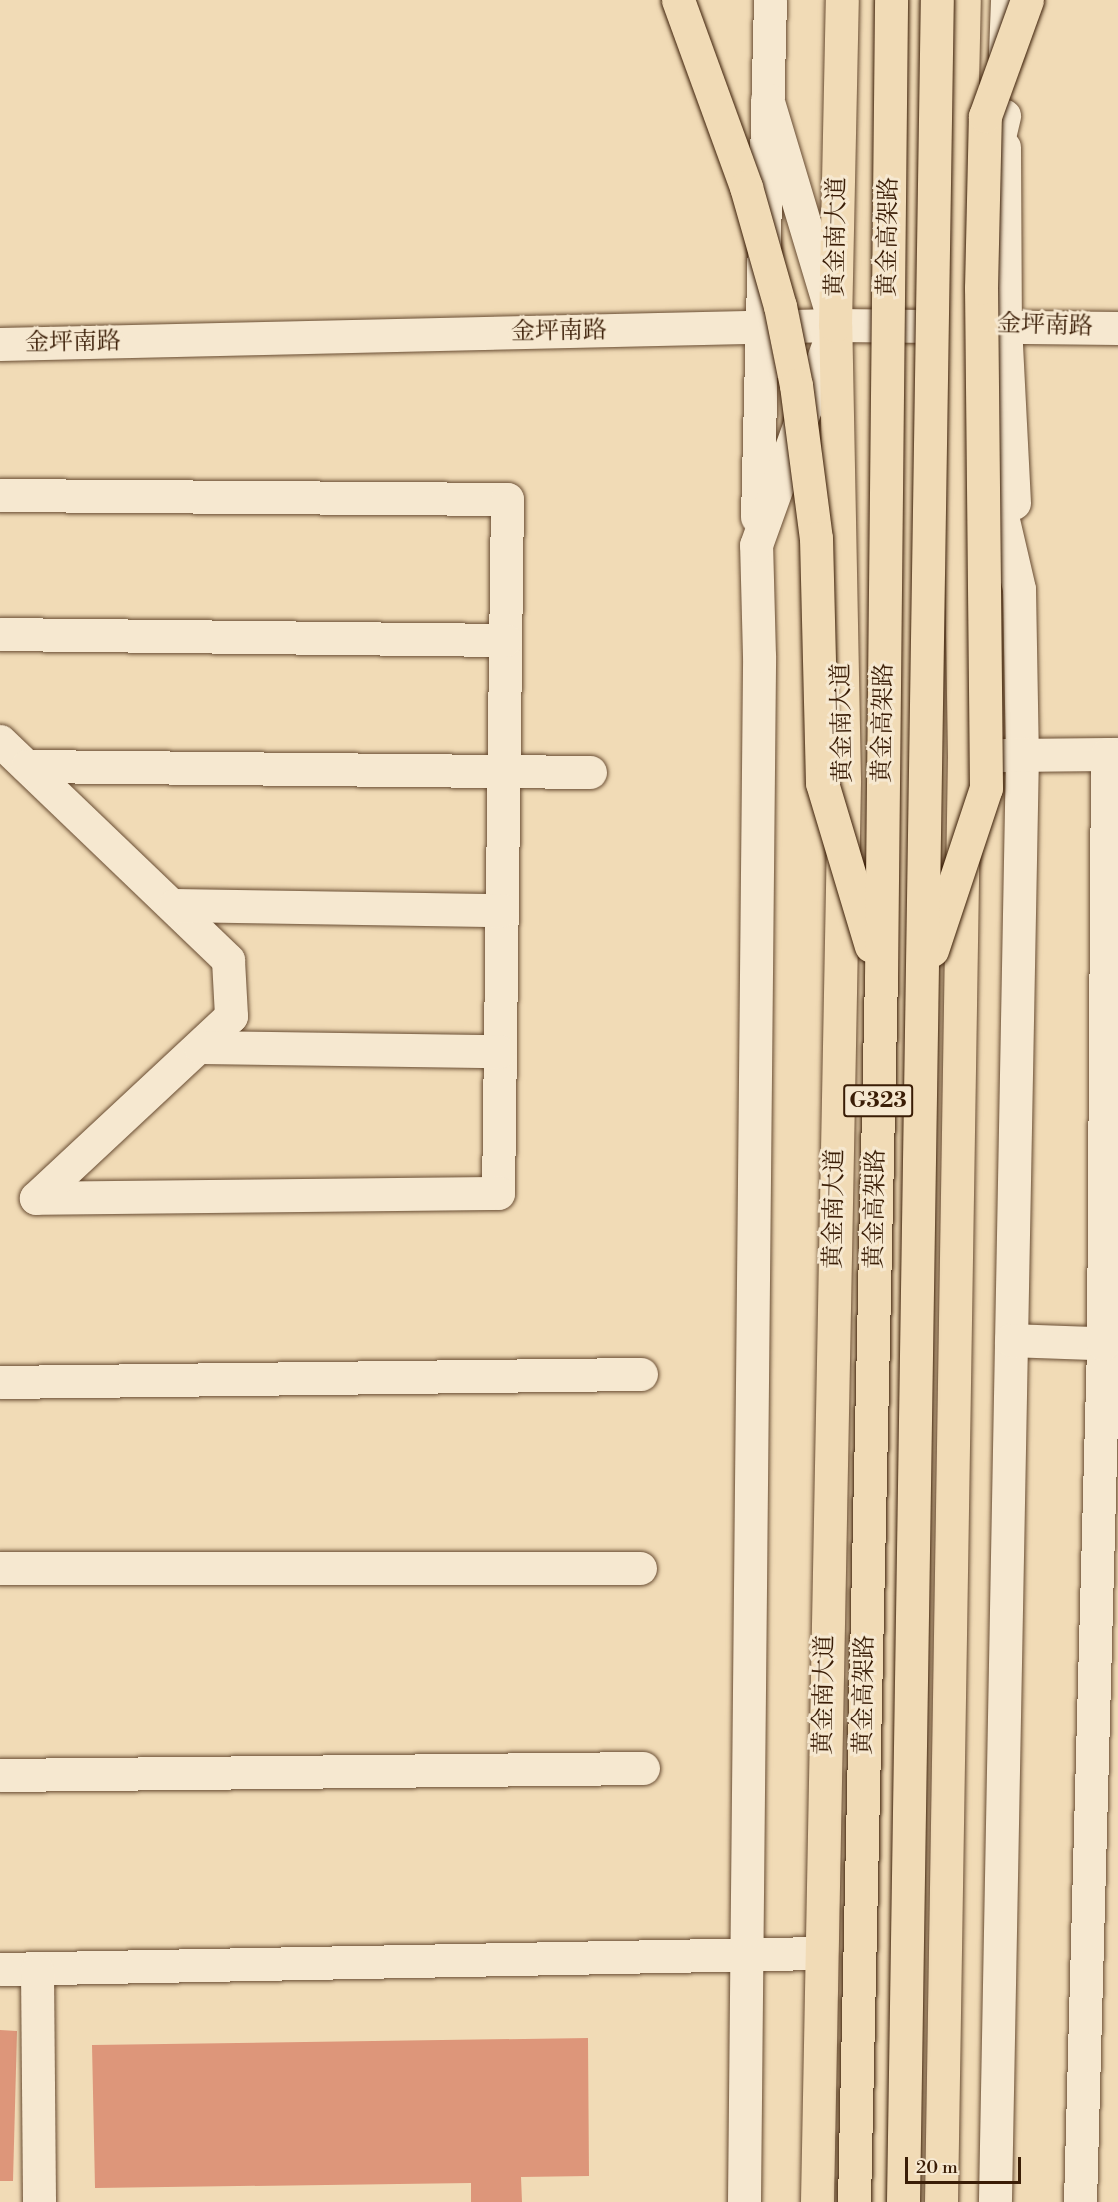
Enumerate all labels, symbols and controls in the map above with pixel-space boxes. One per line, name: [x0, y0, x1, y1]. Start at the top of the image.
street label: 黄金南大道: [822, 177, 852, 297]
street label: 黄金高架路: [874, 177, 904, 297]
street label: 金坪南路: [997, 310, 1093, 342]
street label: 金坪南路: [511, 317, 607, 347]
street label: 金坪南路: [25, 328, 121, 358]
street label: 黄金南大道: [828, 663, 858, 783]
street label: 黄金高架路: [869, 663, 899, 783]
road number: G323: [842, 1082, 914, 1120]
street label: 黄金南大道: [820, 1149, 850, 1269]
street label: 黄金高架路: [861, 1149, 891, 1269]
street label: 黄金南大道: [810, 1635, 840, 1755]
street label: 黄金高架路: [850, 1635, 880, 1755]
scale bar: [908, 2145, 1024, 2183]
text: 20 m: [916, 2156, 958, 2179]

